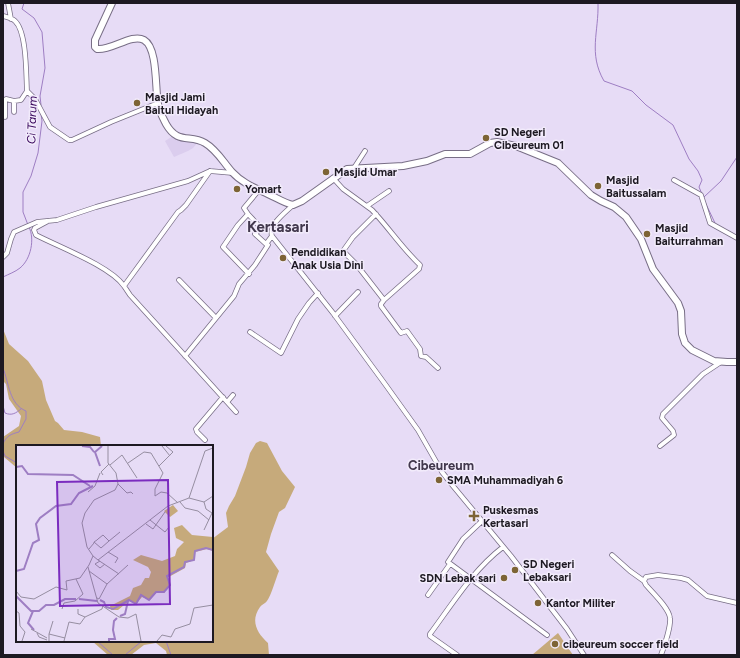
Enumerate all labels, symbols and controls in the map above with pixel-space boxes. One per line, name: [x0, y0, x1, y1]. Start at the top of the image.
place label: Masjid Jami Baitul Hidayah: [145, 91, 218, 117]
water label: Ci Tarum: [24, 96, 40, 144]
marker: Masjid Jami Baitul Hidayah: [132, 98, 142, 108]
place label: SD Negeri Cibeureum 01: [494, 126, 564, 152]
marker: SD Negeri Cibeureum 01: [481, 133, 491, 143]
place label: Masjid Umar: [334, 166, 398, 179]
marker: Masjid Umar: [321, 167, 331, 177]
place label: Masjid Baitussalam: [606, 174, 667, 200]
marker: Masjid Baitussalam: [593, 181, 603, 191]
place label: Yomart: [245, 183, 282, 196]
marker: Yomart: [232, 184, 242, 194]
district label: Kertasari: [247, 218, 309, 236]
place label: Masjid Baiturrahman: [655, 222, 723, 248]
marker: Masjid Baiturrahman: [642, 229, 652, 239]
place label: Pendidikan Anak Usia Dini: [291, 246, 364, 272]
marker: Pendidikan Anak Usia Dini: [278, 253, 288, 263]
inset map: [16, 445, 213, 642]
district label: Cibeureum: [408, 458, 474, 473]
place label: SMA Muhammadiyah 6: [447, 474, 564, 487]
marker: SMA Muhammadiyah 6: [434, 475, 444, 485]
place label: Puskesmas Kertasari: [483, 504, 538, 530]
marker: Puskesmas Kertasari: [468, 510, 480, 522]
place label: SD Negeri Lebaksari: [523, 558, 574, 584]
marker: SD Negeri Lebaksari: [510, 565, 520, 575]
place label: SDN Lebak sari: [420, 572, 496, 585]
marker: SDN Lebak sari: [499, 573, 509, 583]
place label: Kantor Militer: [546, 597, 616, 610]
marker: Kantor Militer: [533, 598, 543, 608]
place label: cibeureum soccer field: [563, 638, 678, 651]
marker: cibeureum soccer field: [550, 639, 560, 649]

